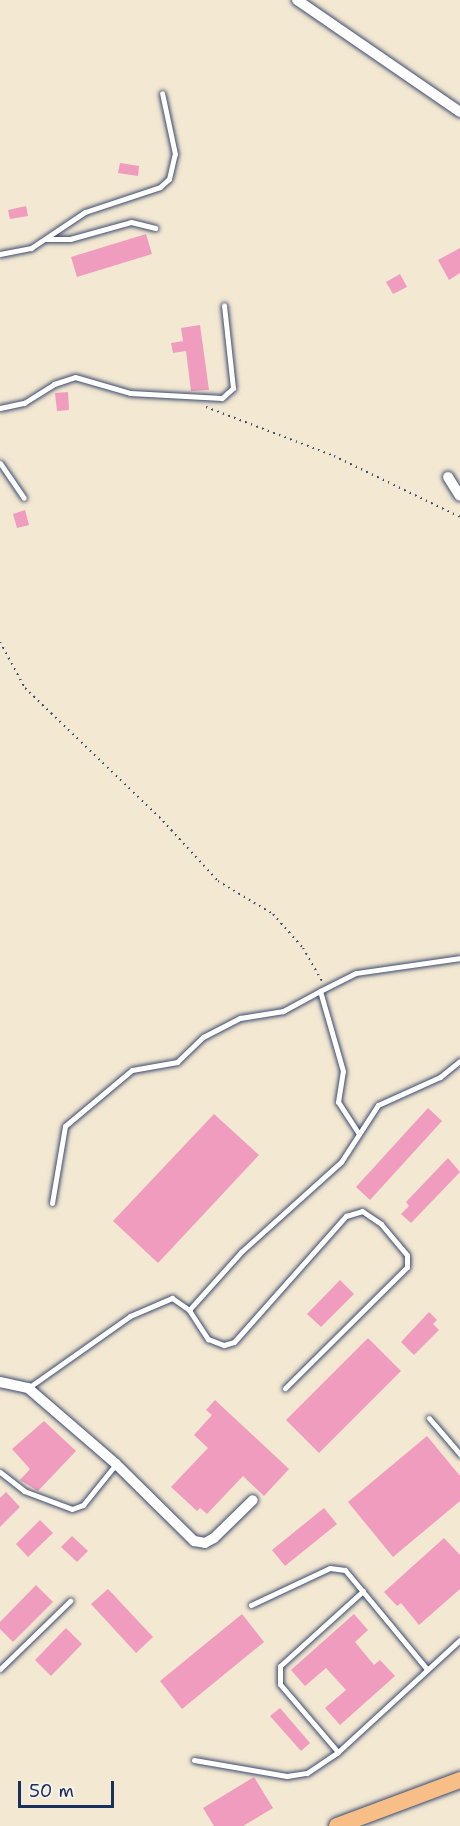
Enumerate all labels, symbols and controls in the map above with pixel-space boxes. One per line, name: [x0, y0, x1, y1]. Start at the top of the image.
scale bar: [21, 1769, 117, 1807]
text: 50 m: [29, 1779, 74, 1803]

